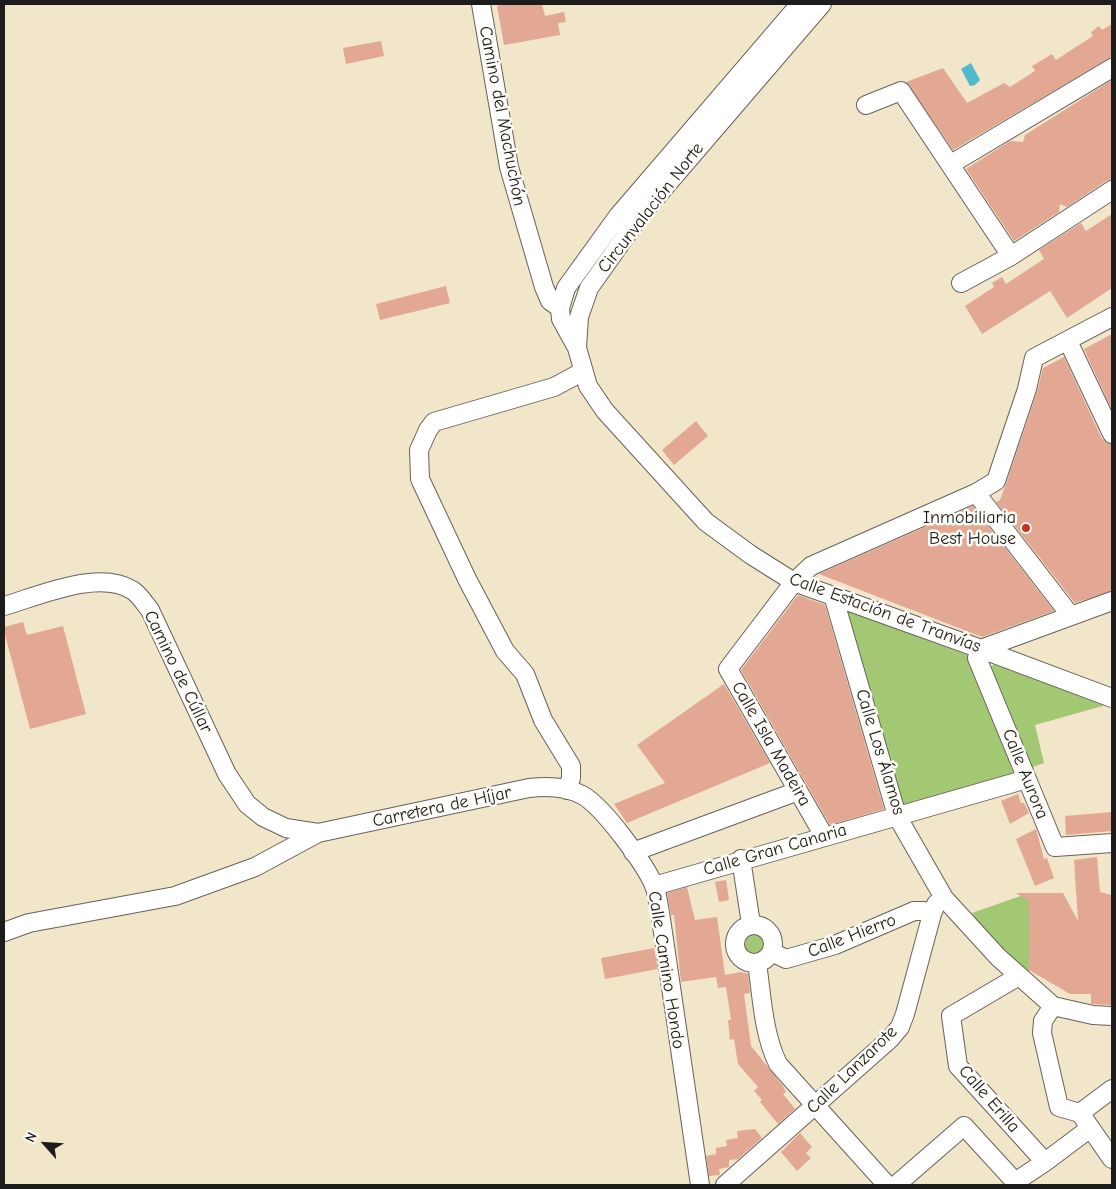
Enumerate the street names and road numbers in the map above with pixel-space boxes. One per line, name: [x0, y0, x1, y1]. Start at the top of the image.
street label: Camino del Machuchón: [474, 24, 530, 208]
street label: Circunvalación Norte: [593, 138, 709, 278]
street label: Calle Estación de Tranvías: [786, 568, 984, 658]
street label: Camino de Cúllar: [139, 607, 217, 737]
street label: Calle Isla Madeira: [727, 678, 815, 810]
street label: Calle Los Álamos: [851, 687, 909, 817]
street label: Calle Aurora: [997, 726, 1053, 822]
street label: Carretera de Híjar: [371, 782, 513, 832]
street label: Calle Gran Canaria: [701, 819, 849, 881]
street label: Calle Camino Hondo: [643, 889, 689, 1051]
street label: Calle Hierro: [805, 909, 899, 963]
street label: Calle Lanzarote: [802, 1021, 902, 1119]
street label: Calle Erilla: [954, 1061, 1024, 1137]

